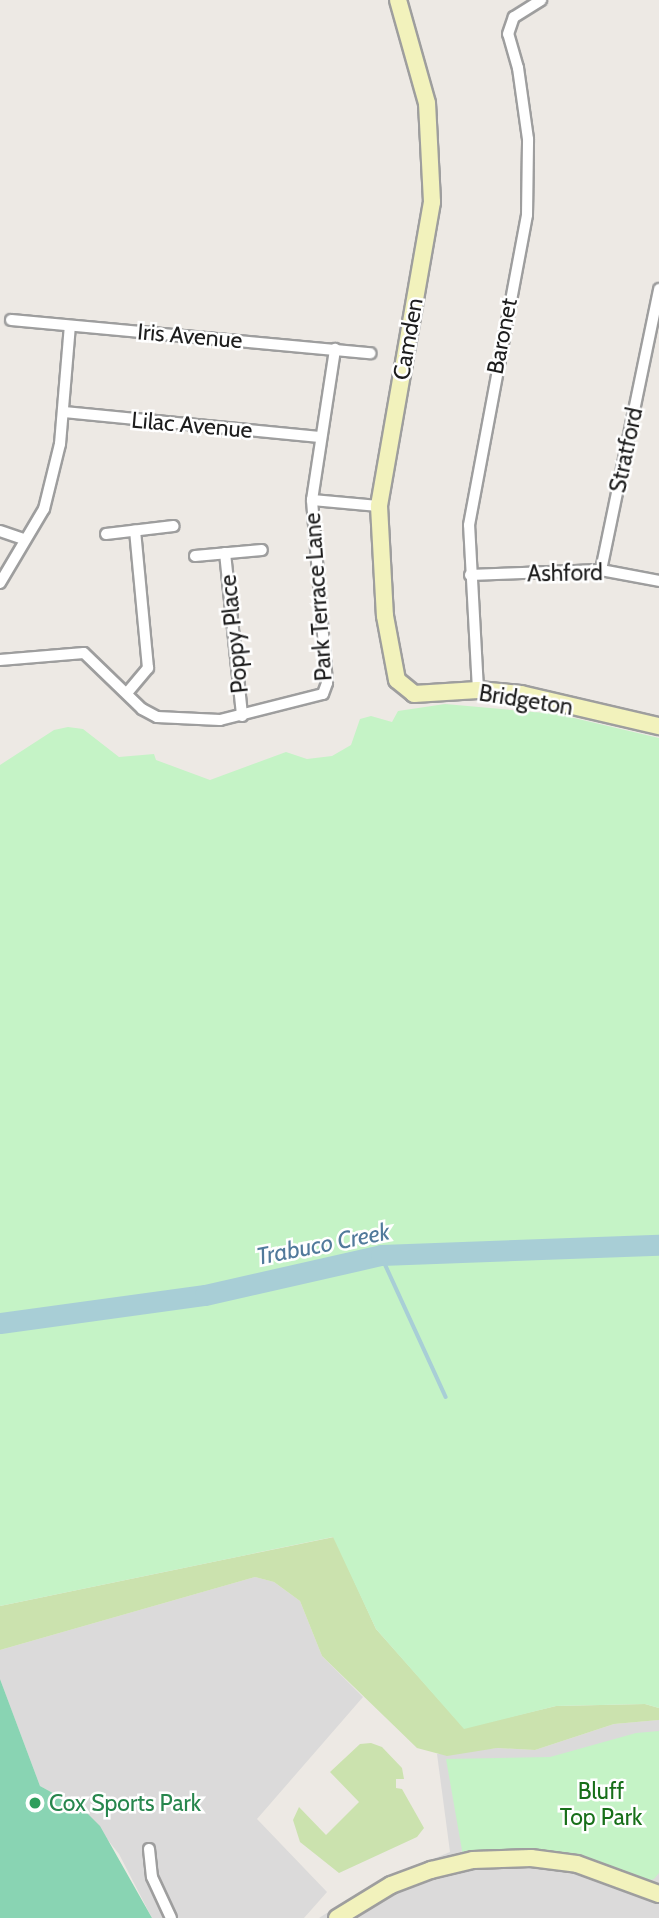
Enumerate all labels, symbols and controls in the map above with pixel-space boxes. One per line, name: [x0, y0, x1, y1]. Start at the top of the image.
street label: Camden: [387, 296, 429, 382]
street label: Baronet: [481, 296, 523, 376]
street label: Iris Avenue: [136, 318, 244, 354]
street label: Stratford: [604, 405, 648, 495]
street label: Lilac Avenue: [130, 406, 254, 444]
street label: Park Terrace Lane: [298, 512, 338, 682]
street label: Ashford: [527, 559, 603, 587]
street label: Poppy Place: [214, 573, 254, 695]
street label: Bridgeton: [477, 679, 575, 721]
water label: Trabuco Creek: [254, 1217, 392, 1271]
park label: Bluff Top Park: [560, 1777, 642, 1831]
place label: Cox Sports Park: [49, 1789, 201, 1817]
marker: Cox Sports Park: [27, 1795, 43, 1811]

